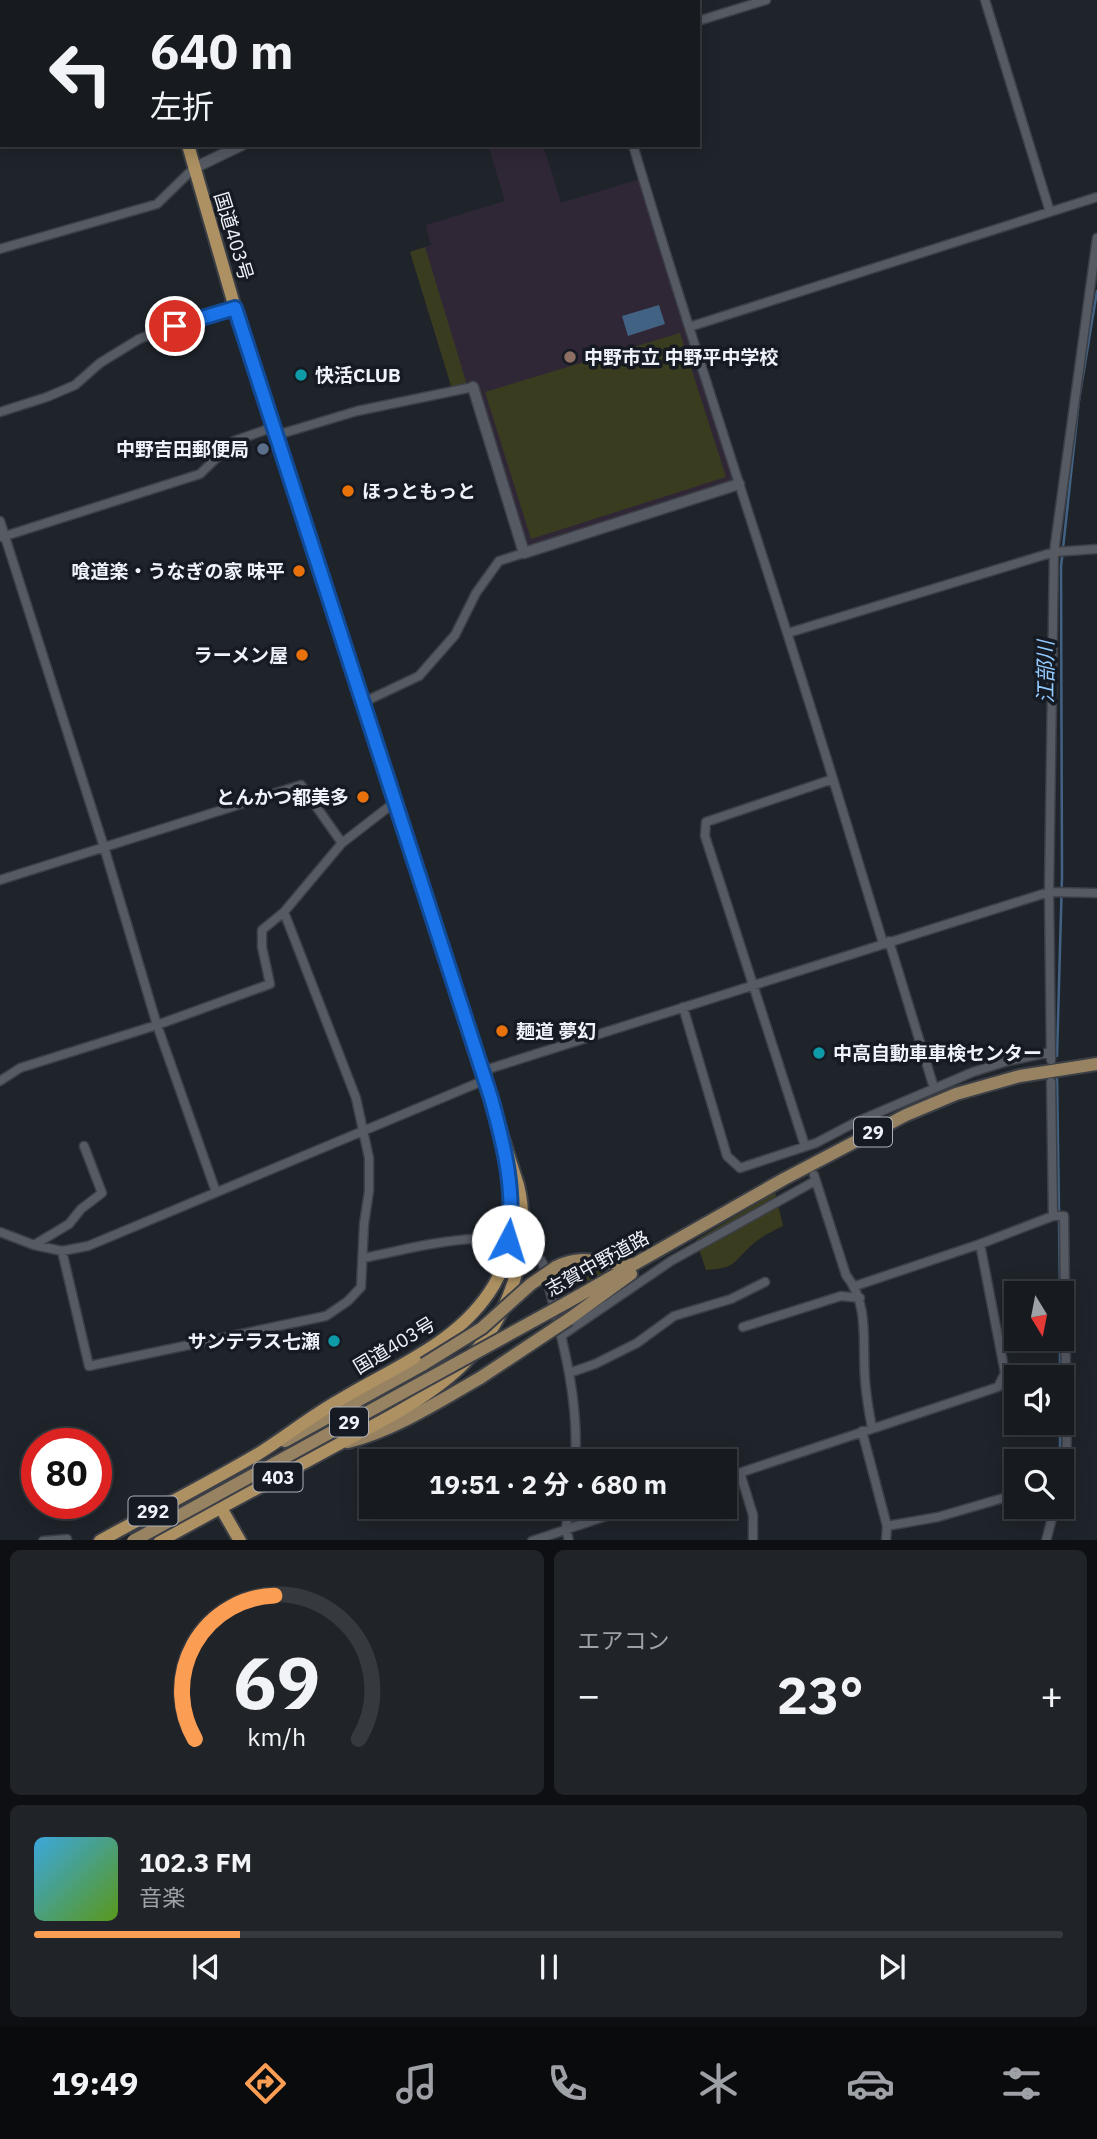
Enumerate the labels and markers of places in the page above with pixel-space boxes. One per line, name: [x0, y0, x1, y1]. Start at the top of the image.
pin: [145, 296, 205, 356]
place label: 中野市立 中野平中学校: [584, 345, 779, 369]
marker: 中野市立 中野平中学校: [562, 349, 578, 365]
place label: 快活CLUB: [315, 363, 401, 387]
marker: 快活CLUB: [293, 367, 309, 383]
place label: 中野吉田郵便局: [116, 437, 249, 461]
marker: 中野吉田郵便局: [255, 441, 271, 457]
place label: ほっともっと: [362, 479, 476, 503]
marker: ほっともっと: [340, 483, 356, 499]
place label: 喰道楽・うなぎの家 味平: [72, 559, 285, 583]
marker: 喰道楽・うなぎの家 味平: [291, 563, 307, 579]
place label: ラーメン屋: [194, 643, 288, 667]
marker: ラーメン屋: [294, 647, 310, 663]
place label: とんかつ都美多: [216, 785, 349, 809]
marker: とんかつ都美多: [355, 789, 371, 805]
place label: 麺道 夢幻: [516, 1019, 596, 1043]
marker: 麺道 夢幻: [494, 1023, 510, 1039]
place label: 中高自動車車検センター: [833, 1041, 1042, 1065]
marker: 中高自動車車検センター: [811, 1045, 827, 1061]
place label: サンテラス七瀬: [187, 1329, 320, 1353]
marker: サンテラス七瀬: [326, 1333, 342, 1349]

